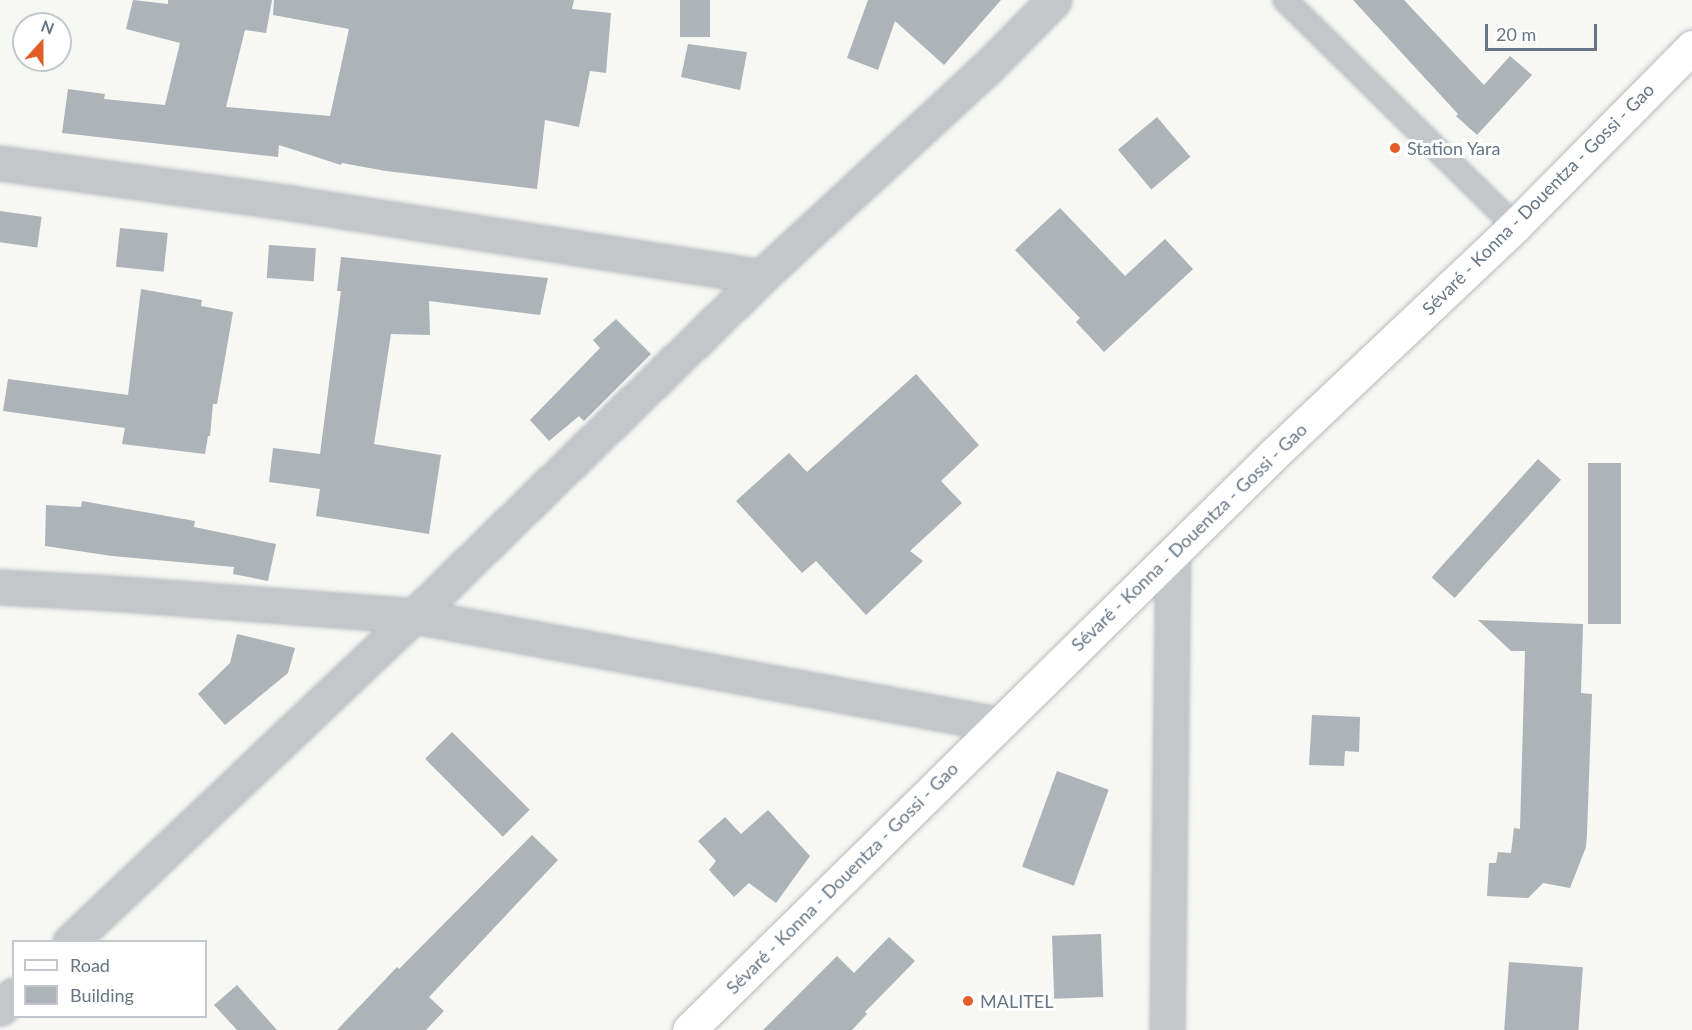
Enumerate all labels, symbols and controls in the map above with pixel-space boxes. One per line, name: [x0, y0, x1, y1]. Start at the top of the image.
north arrow: [12, 12, 72, 72]
scale bar: [1488, 12, 1600, 50]
text: N: [39, 16, 57, 38]
text: 20 m: [1496, 23, 1536, 45]
street label: Sévaré - Konna - Douentza - Gossi - Gao: [1418, 79, 1658, 319]
place label: Station Yara: [1407, 137, 1501, 159]
marker: Station Yara: [1388, 141, 1402, 155]
street label: Sévaré - Konna - Douentza - Gossi - Gao: [1067, 418, 1311, 656]
street label: Sévaré - Konna - Douentza - Gossi - Gao: [722, 758, 962, 998]
legend: [12, 940, 207, 1018]
text: Road: [70, 954, 110, 976]
text: Building: [70, 984, 134, 1006]
place label: MALITEL: [980, 990, 1053, 1012]
marker: MALITEL: [961, 994, 975, 1008]

